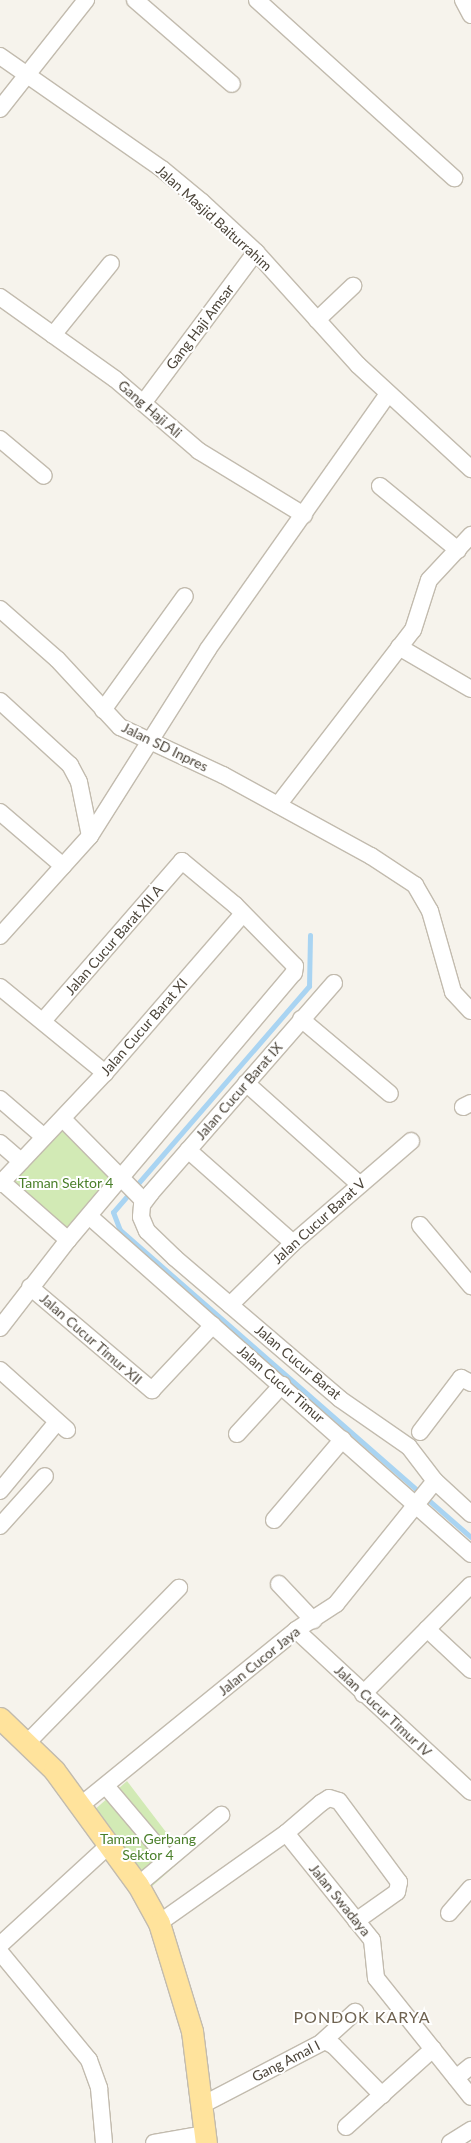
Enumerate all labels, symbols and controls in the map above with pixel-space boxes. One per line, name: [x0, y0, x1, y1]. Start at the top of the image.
street label: Jalan Masjid Baiturrahim: [153, 162, 275, 274]
street label: Gang Haji Amsar: [162, 281, 238, 373]
street label: Gang Haji Ali: [114, 377, 186, 441]
street label: Jalan SD Inpres: [119, 719, 211, 775]
street label: Jalan Cucur Barat XII A: [61, 881, 167, 999]
street label: Jalan Cucur Barat XI: [97, 975, 191, 1079]
street label: Jalan Cucur Barat IX: [192, 1039, 286, 1143]
park label: Taman Sektor 4: [18, 1175, 114, 1191]
street label: Jalan Cucur Barat V: [269, 1175, 369, 1267]
street label: Jalan Cucur Timur XII: [36, 1290, 146, 1388]
street label: Jalan Cucur Barat: [252, 1321, 344, 1403]
street label: Jalan Cucur Timur: [234, 1341, 328, 1427]
street label: Jalan Cucor Jaya: [214, 1623, 304, 1699]
street label: Jalan Cucur Timur IV: [331, 1661, 435, 1761]
park label: Taman Gerbang Sektor 4: [100, 1831, 196, 1864]
street label: Jalan Swadaya: [306, 1860, 374, 1940]
district label: PONDOK KARYA: [292, 2007, 432, 2027]
street label: Gang Amal I: [249, 2037, 323, 2085]

